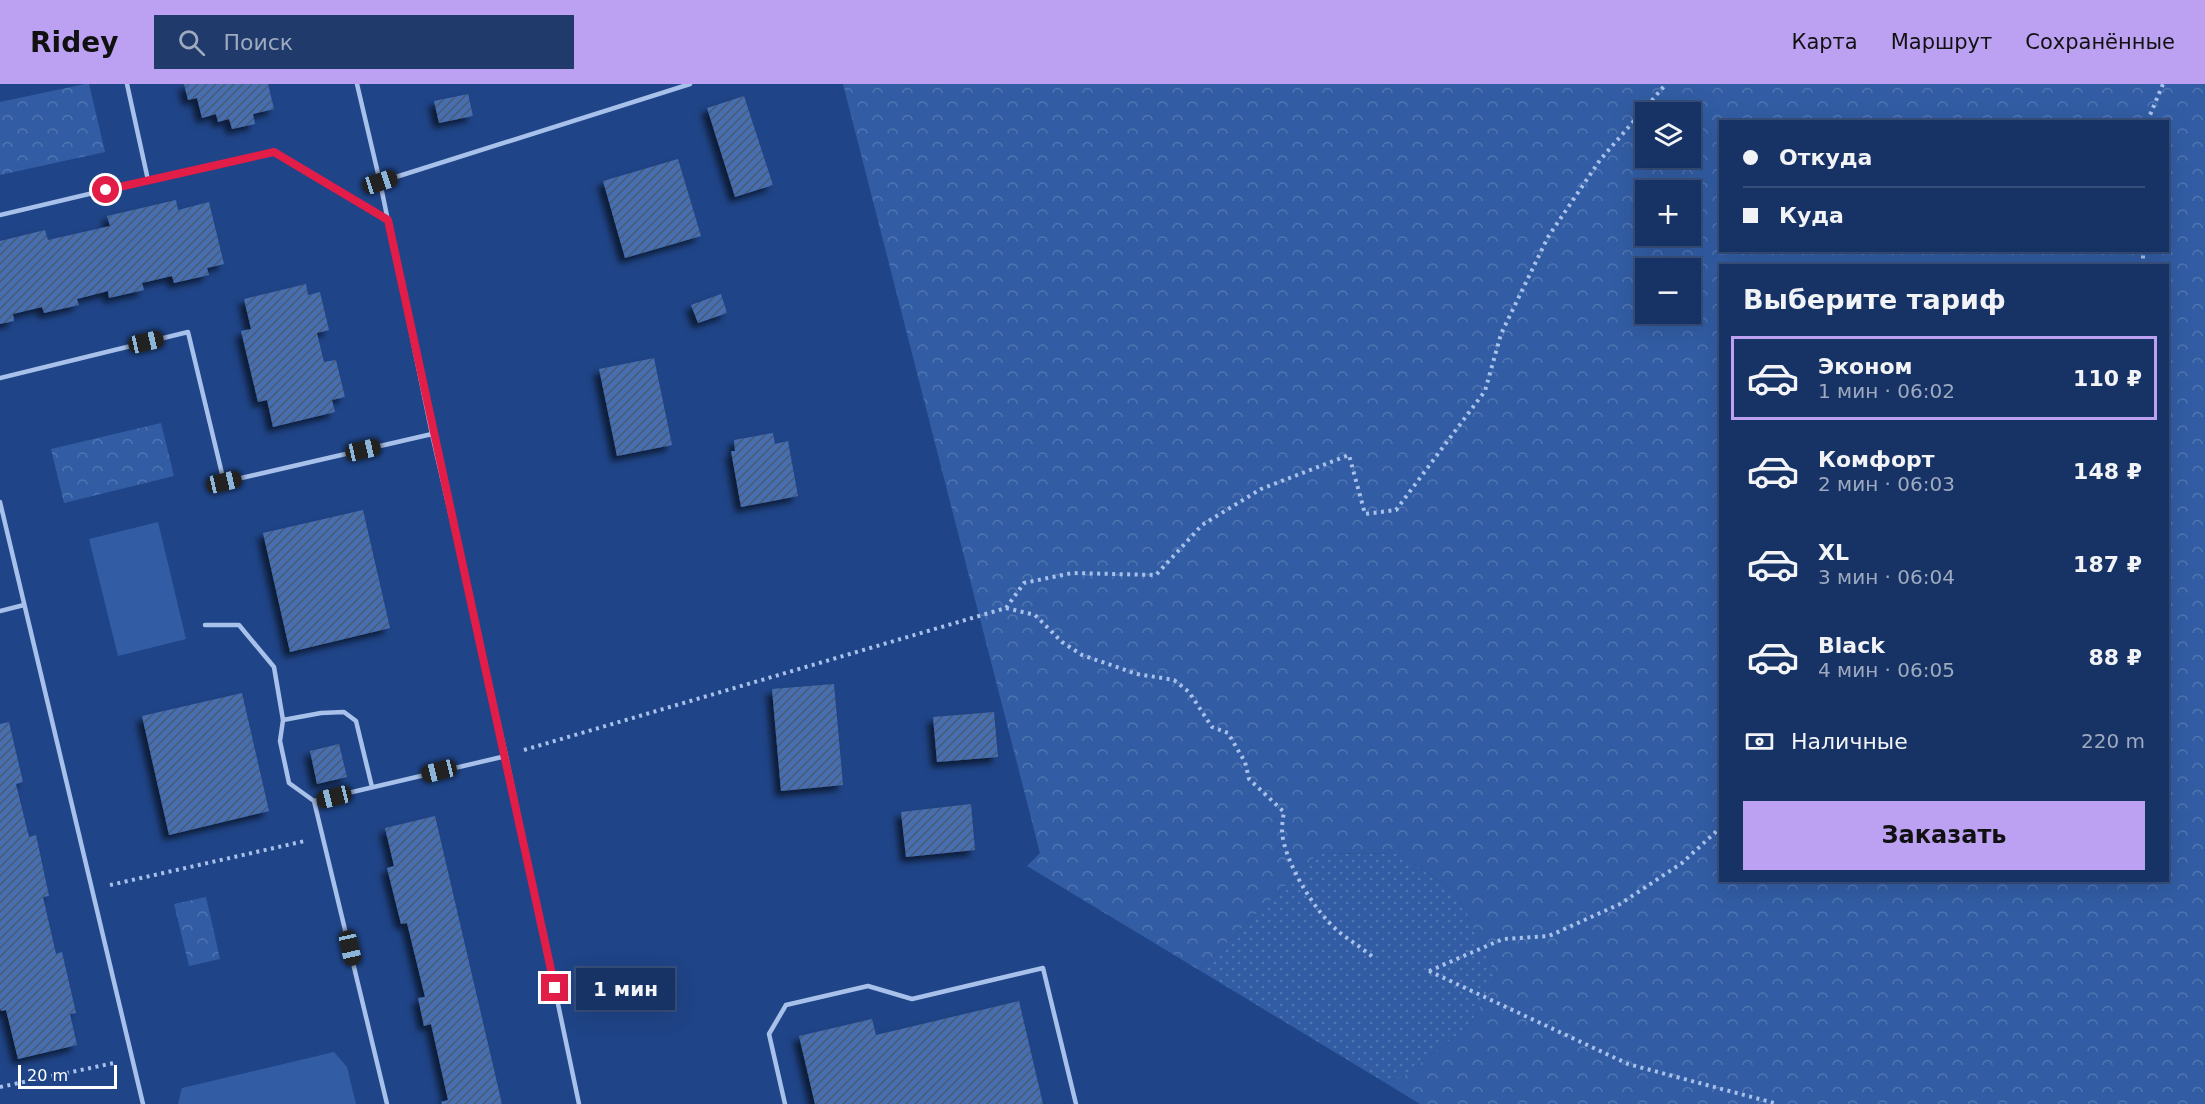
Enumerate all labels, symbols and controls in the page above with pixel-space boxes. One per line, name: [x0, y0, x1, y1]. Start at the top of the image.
search box: [154, 15, 574, 69]
text: Ridey: [30, 26, 118, 59]
icon: search: [175, 26, 208, 59]
text: Поиск: [223, 30, 293, 55]
text: Карта: [1792, 30, 1858, 54]
text: Маршрут: [1891, 30, 1992, 54]
text: Сохранённые: [2025, 30, 2175, 54]
map controls: [1635, 102, 1701, 324]
button: layers: [1635, 102, 1701, 168]
text: Откуда: [1779, 145, 1872, 170]
car: [360, 168, 400, 196]
route start: [92, 176, 119, 203]
button: +: [1635, 180, 1701, 246]
text: Куда: [1779, 203, 1844, 228]
button: −: [1635, 258, 1701, 324]
text: Выберите тариф: [1743, 284, 2006, 315]
car: [126, 329, 166, 355]
icon: car: [1746, 351, 1800, 405]
text: Эконом: [1818, 354, 1913, 379]
text: 110 ₽: [2073, 366, 2142, 391]
text: 1 мин · 06:02: [1818, 379, 1955, 403]
car: [343, 437, 383, 463]
icon: car: [1746, 444, 1800, 498]
text: Комфорт: [1818, 447, 1935, 472]
text: 148 ₽: [2073, 459, 2142, 484]
car: [204, 469, 244, 495]
text: 2 мин · 06:03: [1818, 472, 1955, 496]
icon: car: [1746, 537, 1800, 591]
text: XL: [1818, 540, 1849, 565]
text: 187 ₽: [2073, 552, 2142, 577]
text: 3 мин · 06:04: [1818, 565, 1955, 589]
icon: car: [1746, 630, 1800, 684]
text: Black: [1818, 633, 1885, 658]
text: 88 ₽: [2088, 645, 2142, 670]
text: 4 мин · 06:05: [1818, 658, 1955, 682]
icon: cash: [1743, 725, 1776, 758]
text: Наличные: [1791, 729, 1908, 754]
text: 220 m: [2081, 729, 2145, 753]
car: [419, 758, 459, 784]
car: [314, 784, 354, 810]
button: Заказать: [1743, 801, 2145, 870]
car: [337, 928, 363, 968]
callout: 1 мин: [576, 967, 675, 1009]
route end: [541, 974, 568, 1001]
text: 1 мин: [593, 977, 658, 1001]
scale bar: [18, 1062, 117, 1090]
text: 20 m: [27, 1066, 68, 1085]

